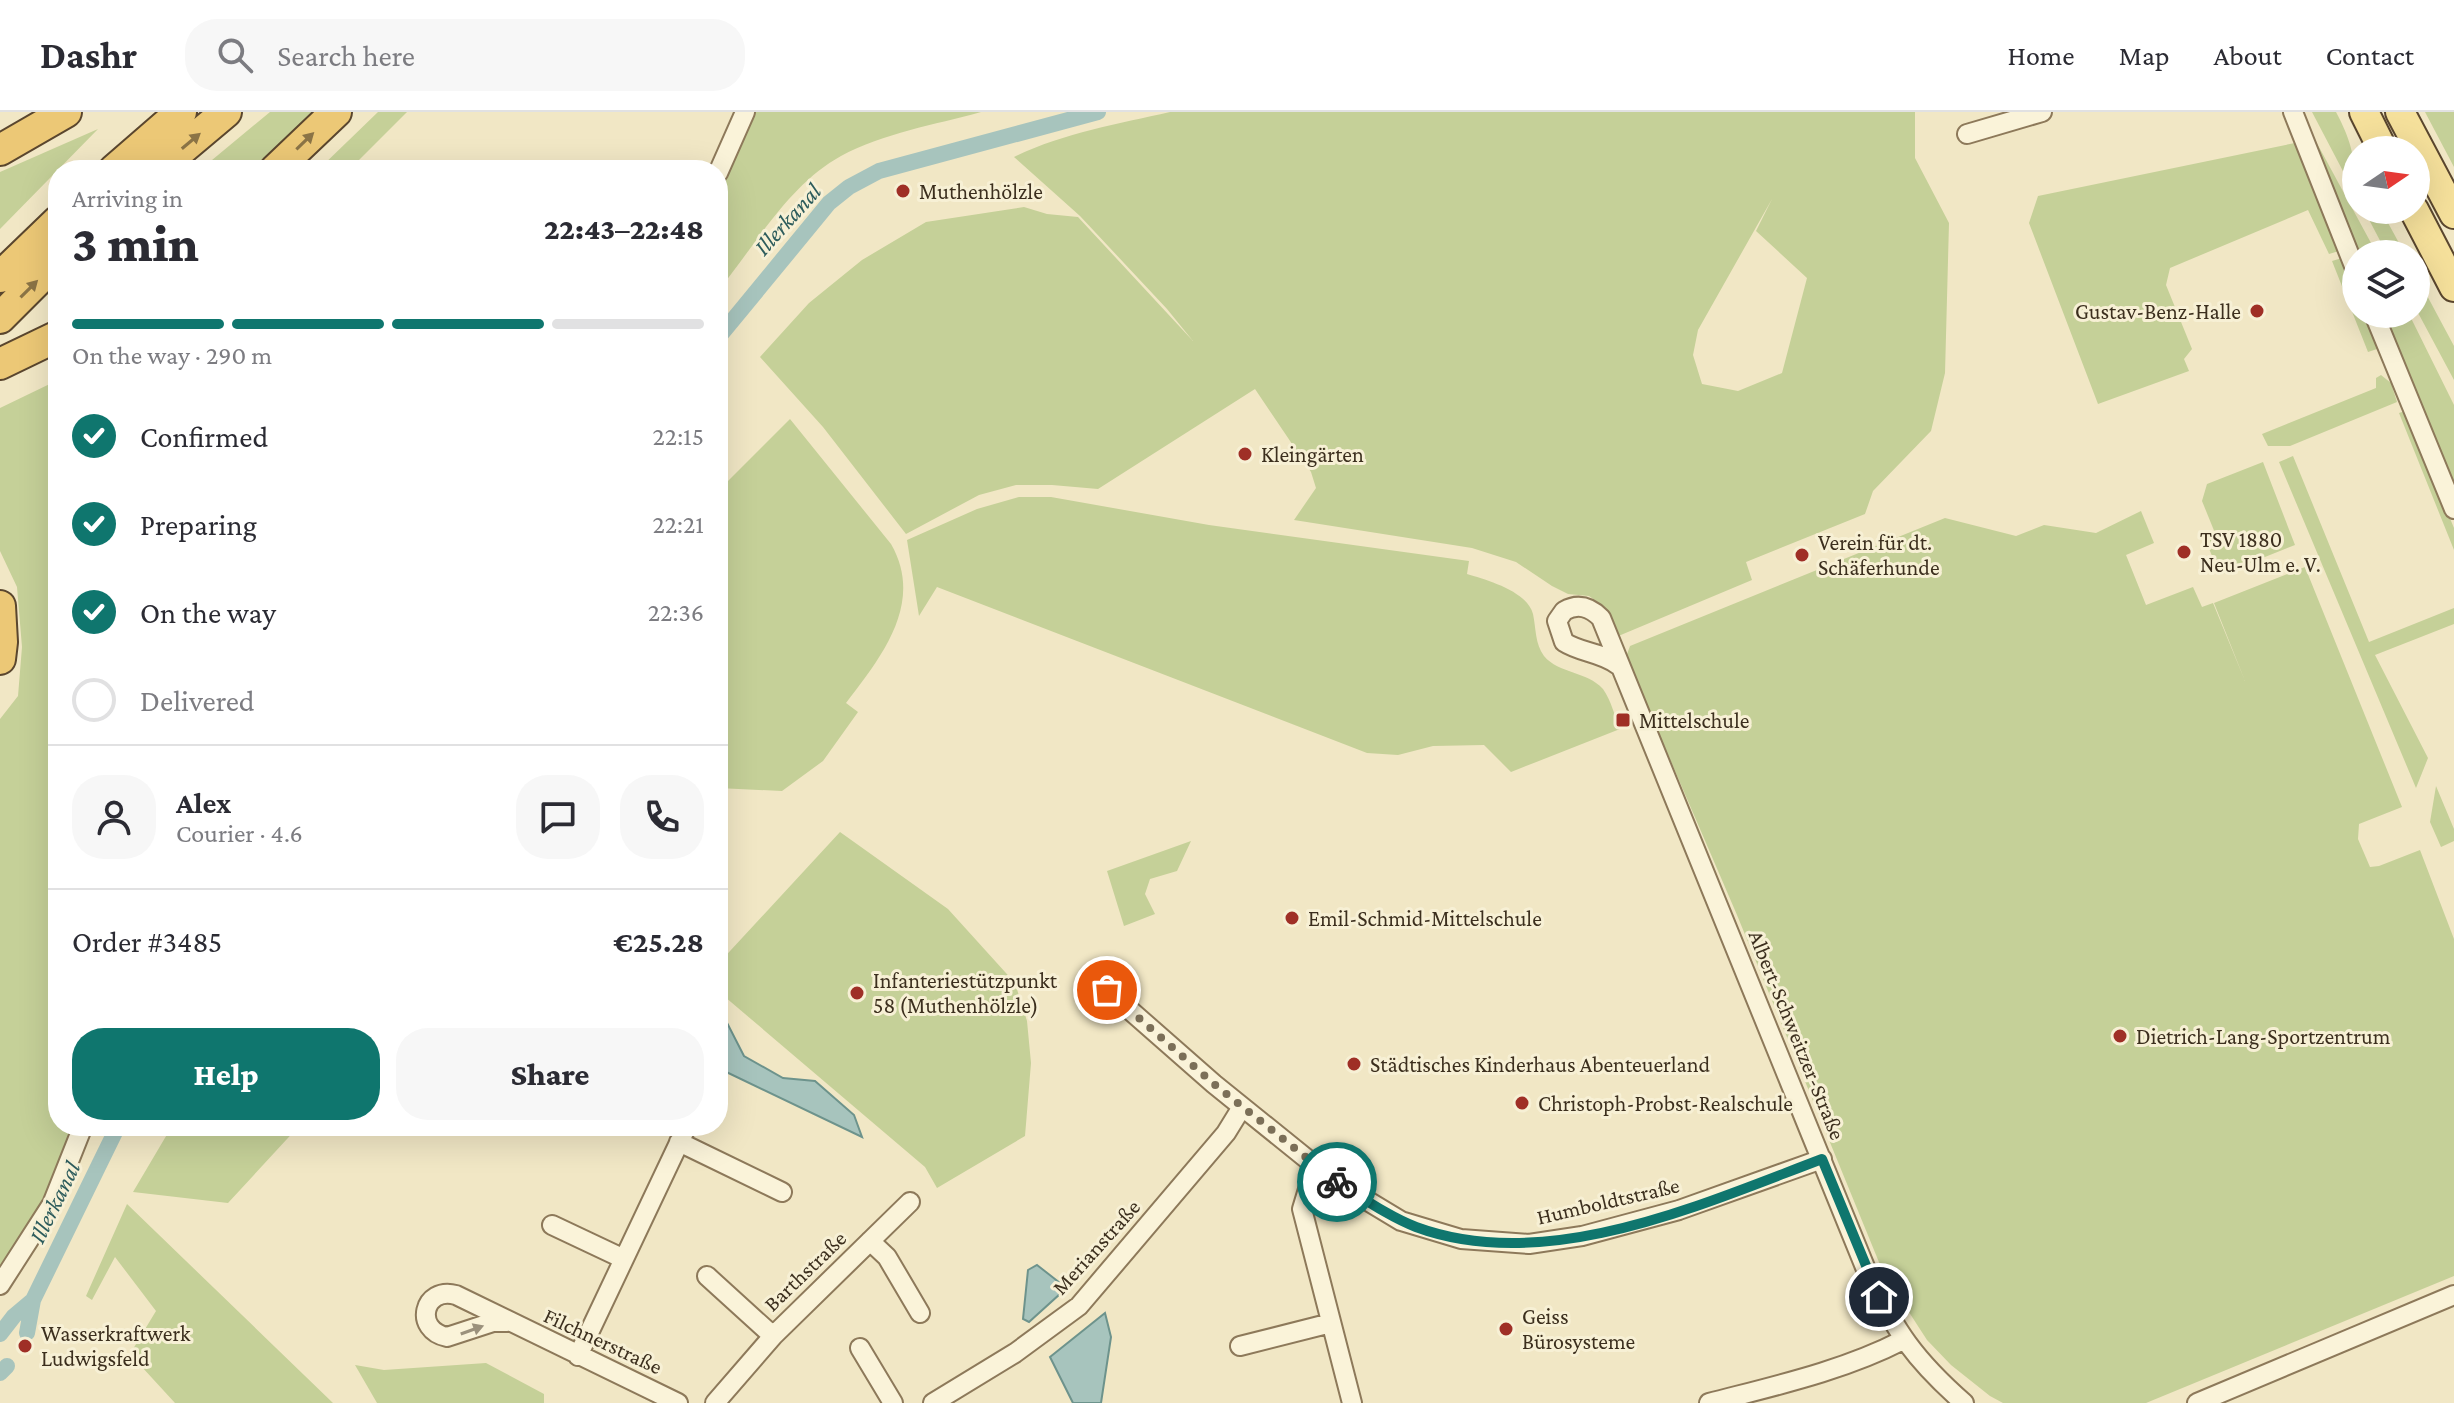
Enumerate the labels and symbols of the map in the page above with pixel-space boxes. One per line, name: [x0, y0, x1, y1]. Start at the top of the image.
one-way arrow: [296, 132, 315, 150]
one-way arrow: [181, 133, 201, 150]
north arrow: [2342, 136, 2430, 224]
water label: Illerkanal: [748, 177, 827, 260]
place label: Muthenhölzle: [919, 179, 1043, 204]
marker: Muthenhölzle: [894, 182, 912, 200]
one-way arrow: [19, 280, 38, 299]
place label: Gustav-Benz-Halle: [2075, 299, 2241, 324]
marker: Gustav-Benz-Halle: [2248, 302, 2266, 320]
place label: Kleingärten: [1261, 442, 1364, 467]
marker: Kleingärten: [1236, 445, 1254, 463]
place label: TSV 1880 Neu-Ulm e. V.: [2200, 527, 2321, 577]
place label: Verein für dt. Schäferhunde: [1818, 530, 1940, 580]
marker: TSV 1880 Neu-Ulm e. V.: [2175, 543, 2193, 561]
marker: Verein für dt. Schäferhunde: [1793, 546, 1811, 564]
place label: Mittelschule: [1639, 708, 1749, 733]
marker: Mittelschule: [1614, 711, 1632, 729]
place label: Emil-Schmid-Mittelschule: [1308, 906, 1542, 931]
marker: Emil-Schmid-Mittelschule: [1283, 909, 1301, 927]
street label: Albert-Schweitzer-Straße: [1743, 927, 1851, 1143]
pin: [1073, 956, 1141, 1024]
place label: Infanteriestützpunkt 58 (Muthenhölzle): [873, 968, 1058, 1019]
marker: Infanteriestützpunkt 58 (Muthenhölzle): [848, 984, 866, 1002]
place label: Dietrich-Lang-Sportzentrum: [2136, 1024, 2391, 1049]
marker: Dietrich-Lang-Sportzentrum: [2111, 1027, 2129, 1045]
place label: Städtisches Kinderhaus Abenteuerland: [1370, 1052, 1710, 1077]
marker: Städtisches Kinderhaus Abenteuerland: [1345, 1055, 1363, 1073]
place label: Christoph-Probst-Realschule: [1538, 1091, 1793, 1116]
marker: Christoph-Probst-Realschule: [1513, 1094, 1531, 1112]
courier: [1297, 1142, 1377, 1222]
water label: Illerkanal: [23, 1156, 86, 1247]
street label: Humboldtstraße: [1534, 1172, 1682, 1230]
street label: Merianstraße: [1047, 1194, 1145, 1300]
street label: Barthstraße: [759, 1226, 851, 1316]
pin: [1845, 1263, 1913, 1331]
street label: Filchnerstraße: [540, 1303, 666, 1379]
place label: Geiss Bürosysteme: [1522, 1304, 1635, 1354]
marker: Geiss Bürosysteme: [1497, 1320, 1515, 1338]
place label: Wasserkraftwerk Ludwigsfeld: [41, 1321, 191, 1371]
one-way arrow: [460, 1323, 484, 1336]
marker: Wasserkraftwerk Ludwigsfeld: [16, 1337, 34, 1355]

